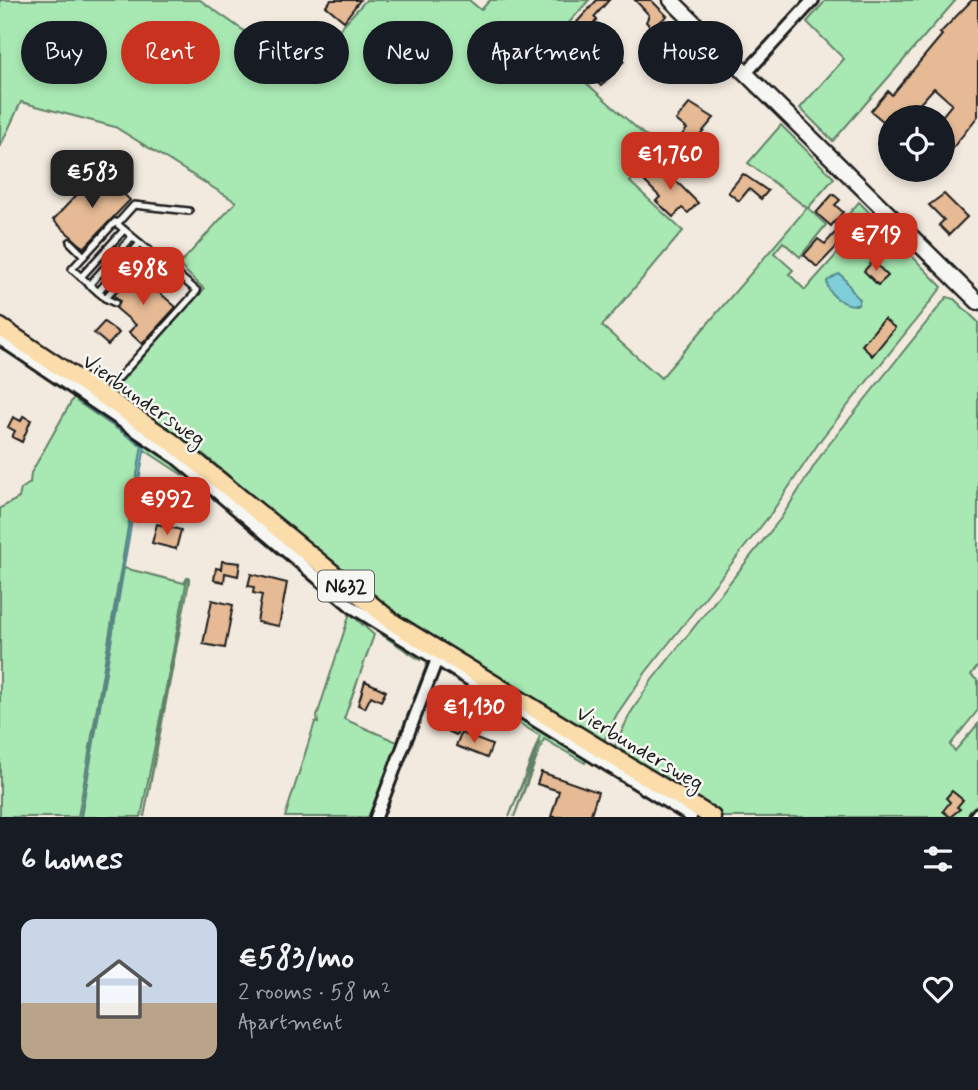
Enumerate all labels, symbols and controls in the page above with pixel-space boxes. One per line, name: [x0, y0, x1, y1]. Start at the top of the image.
chip: Buy: [21, 21, 107, 84]
chip: Rent: [121, 21, 220, 84]
chip: Filters: [234, 21, 349, 84]
chip: New: [363, 21, 453, 84]
chip: Apartment: [467, 21, 624, 84]
chip: House: [638, 21, 743, 84]
map controls: [878, 105, 955, 182]
button: locate: [878, 105, 955, 182]
pin: €1,760: [613, 132, 727, 192]
text: €1,760: [637, 140, 703, 170]
pin: €583: [51, 150, 133, 210]
text: €583: [67, 158, 117, 188]
pin: €719: [835, 214, 917, 273]
text: €719: [850, 221, 902, 251]
pin: €988: [102, 247, 184, 307]
text: €988: [117, 255, 169, 285]
street label: Vierbundersweg: [76, 348, 211, 454]
pin: €992: [126, 477, 208, 537]
text: €992: [140, 485, 194, 515]
road number: N632: [318, 570, 374, 601]
pin: €1,130: [417, 686, 531, 745]
text: €1,130: [443, 693, 505, 723]
street label: Vierbundersweg: [570, 700, 709, 799]
text: 6 homes: [21, 840, 123, 879]
icon: filters: [919, 840, 957, 878]
text: €583/mo: [238, 939, 354, 978]
icon: home: [77, 947, 161, 1031]
icon: heart: [919, 970, 957, 1008]
text: 2 rooms · 58 m²: [238, 978, 391, 1008]
text: Apartment: [238, 1008, 343, 1038]

